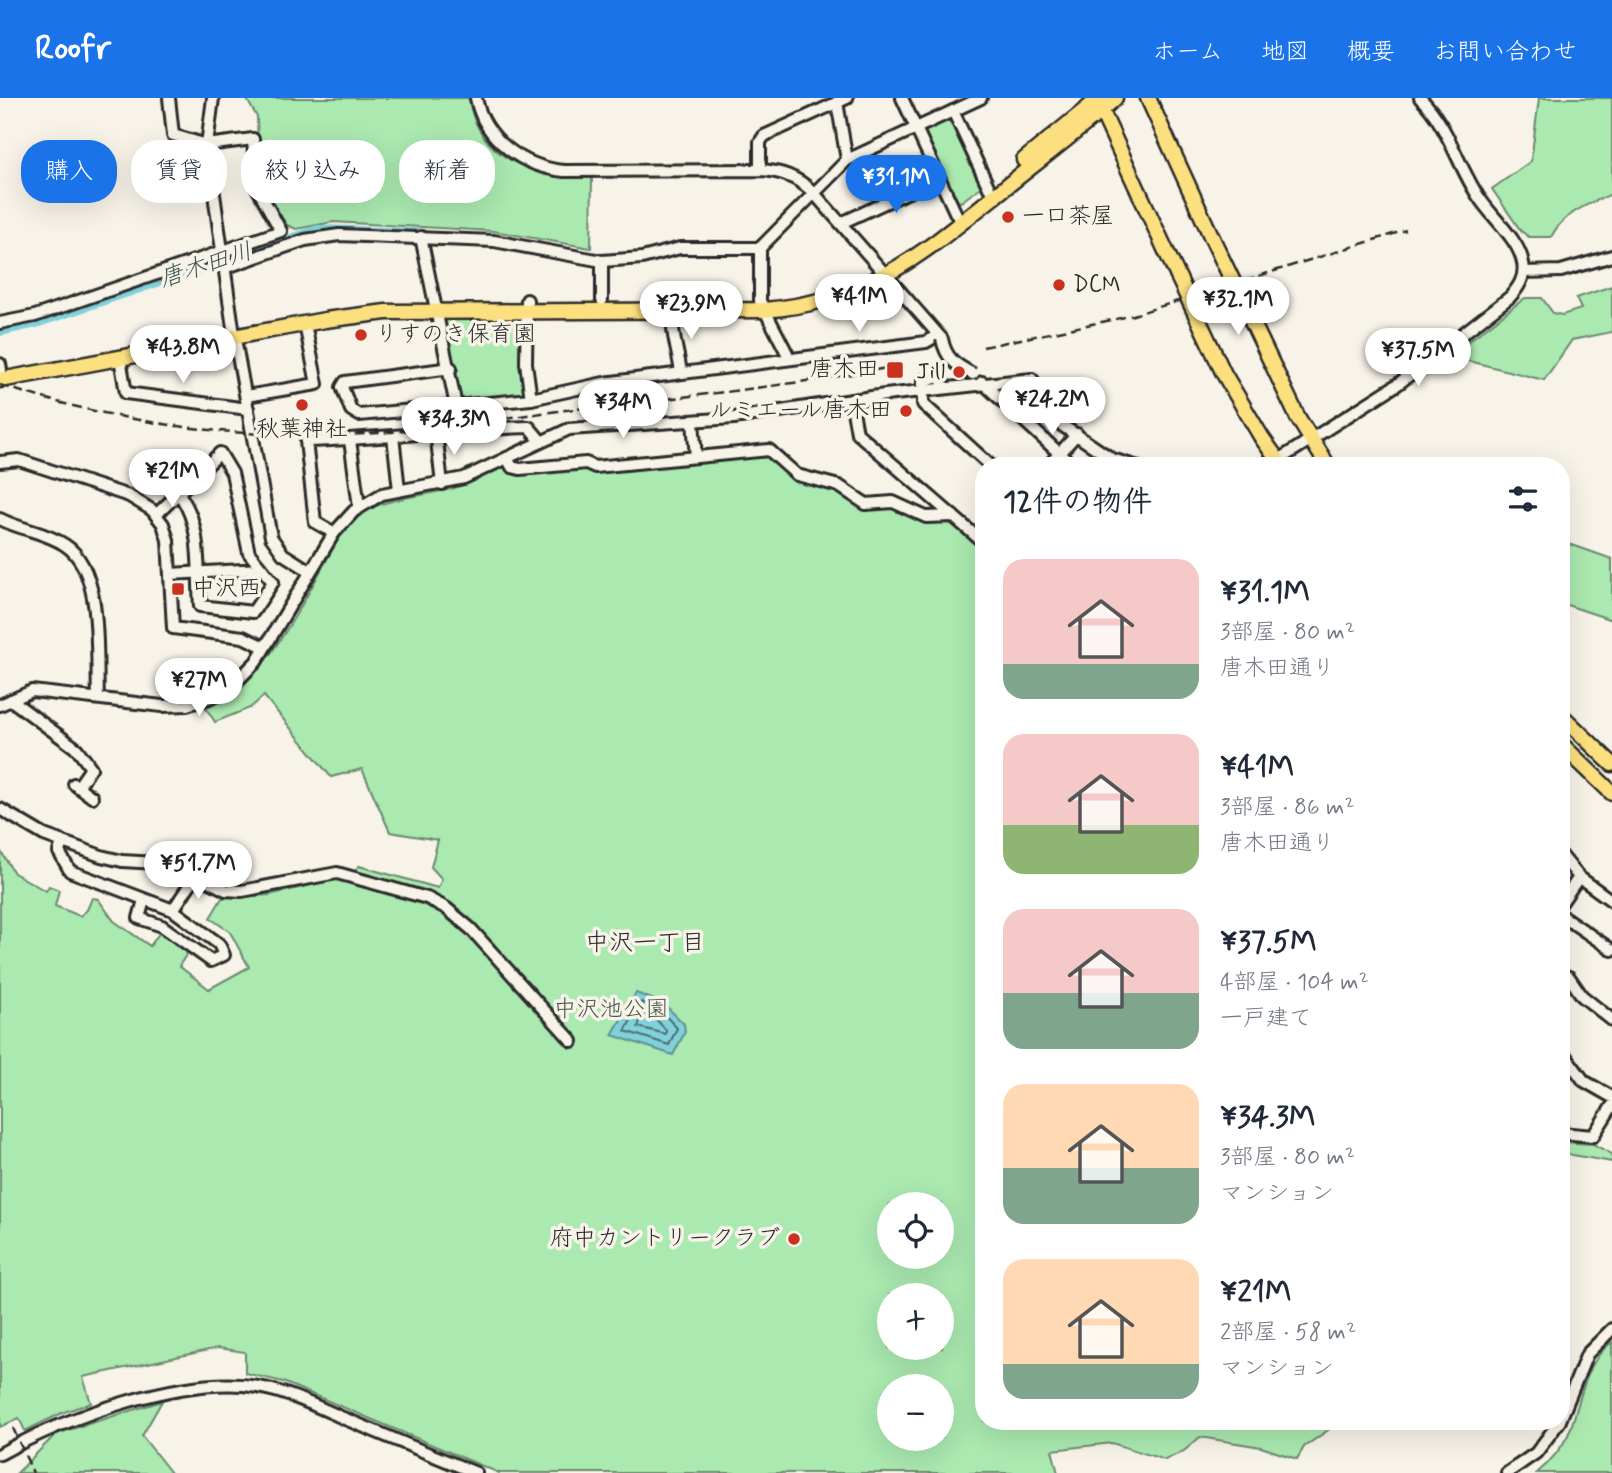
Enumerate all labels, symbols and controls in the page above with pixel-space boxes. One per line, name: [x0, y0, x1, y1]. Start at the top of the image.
text: Roofr: [35, 27, 111, 71]
text: ホーム: [1152, 37, 1223, 68]
text: 地図: [1261, 37, 1309, 68]
text: 概要: [1347, 37, 1395, 68]
text: お問い合わせ: [1433, 37, 1577, 68]
chip: 購入: [21, 140, 117, 203]
chip: 賃貸: [131, 140, 227, 203]
chip: 絞り込み: [241, 140, 385, 203]
chip: 新着: [399, 140, 495, 203]
pin: ¥31.1M: [839, 156, 953, 215]
text: ¥31.1M: [862, 163, 930, 193]
place label: 一口茶屋: [1022, 202, 1114, 232]
marker: 一口茶屋: [1000, 209, 1016, 225]
water label: 唐木田川: [156, 236, 256, 296]
place label: DCM: [1073, 270, 1121, 300]
pin: ¥41M: [818, 274, 900, 334]
marker: DCM: [1051, 277, 1067, 293]
pin: ¥32.1M: [1181, 278, 1295, 337]
pin: ¥23.9M: [634, 282, 748, 341]
text: ¥41M: [831, 282, 887, 312]
text: ¥32.1M: [1202, 285, 1274, 315]
text: ¥23.9M: [656, 289, 726, 319]
place label: りすのき保育園: [375, 320, 536, 350]
pin: ¥43.8M: [126, 326, 240, 385]
marker: りすのき保育園: [353, 327, 369, 343]
pin: ¥37.5M: [1361, 328, 1475, 388]
text: ¥43.8M: [146, 333, 220, 363]
text: ¥37.5M: [1381, 336, 1455, 366]
place label: 唐木田: [810, 355, 879, 385]
place label: Jill: [916, 357, 945, 387]
marker: 唐木田: [885, 360, 905, 380]
marker: Jill: [951, 364, 967, 380]
pin: ¥24.2M: [995, 378, 1109, 437]
pin: ¥34M: [582, 380, 664, 440]
text: ¥24.2M: [1015, 385, 1089, 415]
text: ¥34M: [594, 388, 652, 418]
place label: ルミエール唐木田: [709, 396, 892, 426]
marker: 秋葉神社: [294, 397, 310, 413]
pin: ¥34.3M: [397, 398, 511, 457]
marker: ルミエール唐木田: [898, 403, 914, 419]
text: ¥34.3M: [418, 405, 490, 435]
place label: 秋葉神社: [256, 415, 348, 445]
pin: ¥21M: [131, 450, 213, 509]
text: ¥21M: [145, 457, 199, 487]
icon: filters: [1504, 480, 1542, 518]
text: 12件の物件: [1003, 483, 1152, 522]
text: ¥31.1M: [1220, 573, 1310, 612]
place label: 中沢西: [192, 574, 261, 604]
marker: 中沢西: [170, 581, 186, 597]
icon: home: [1059, 587, 1143, 671]
text: 3部屋 · 80 m²: [1220, 618, 1355, 648]
text: 唐木田通り: [1220, 654, 1335, 684]
pin: ¥27M: [158, 658, 240, 718]
text: ¥27M: [171, 666, 227, 696]
text: ¥41M: [1220, 748, 1294, 787]
icon: home: [1059, 762, 1143, 846]
text: 3部屋 · 86 m²: [1220, 793, 1354, 823]
text: 唐木田通り: [1220, 829, 1335, 859]
pin: ¥51.7M: [141, 842, 255, 901]
text: ¥51.7M: [160, 849, 236, 879]
text: ¥37.5M: [1220, 923, 1317, 962]
district label: 中沢一丁目: [585, 928, 705, 959]
icon: home: [1059, 937, 1143, 1021]
text: 4部屋 · 104 m²: [1220, 968, 1369, 998]
park label: 中沢池公園: [554, 995, 669, 1025]
text: 一戸建て: [1220, 1004, 1312, 1034]
text: ¥34.3M: [1220, 1098, 1315, 1137]
icon: home: [1059, 1112, 1143, 1196]
text: 3部屋 · 80 m²: [1220, 1143, 1355, 1173]
text: マンション: [1220, 1179, 1334, 1209]
map controls: [877, 1192, 954, 1451]
button: locate: [877, 1192, 954, 1269]
place label: 府中カントリークラブ: [550, 1224, 780, 1254]
marker: 府中カントリークラブ: [786, 1231, 802, 1247]
text: ¥21M: [1220, 1273, 1291, 1312]
button: +: [877, 1283, 954, 1360]
icon: home: [1059, 1287, 1143, 1371]
text: 2部屋 · 58 m²: [1220, 1318, 1356, 1348]
text: マンション: [1220, 1354, 1334, 1384]
button: −: [877, 1374, 954, 1451]

